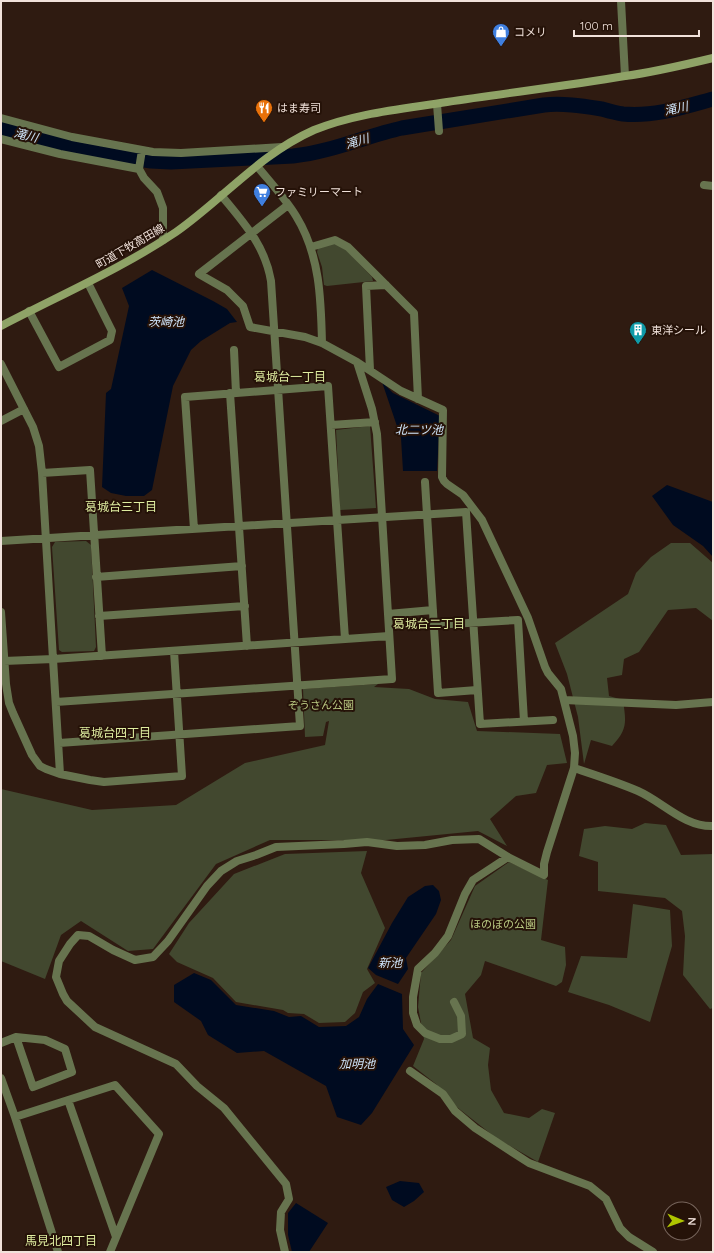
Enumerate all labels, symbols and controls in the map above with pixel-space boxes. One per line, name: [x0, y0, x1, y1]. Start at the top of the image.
scale bar: [574, 12, 699, 38]
text: 100 m: [580, 18, 613, 33]
shop icon: コメリ: [491, 22, 511, 47]
place label: コメリ: [514, 25, 547, 39]
restaurant icon: はま寿司: [254, 98, 274, 123]
water label: 滝川: [663, 98, 691, 118]
place label: はま寿司: [277, 101, 321, 115]
water label: 滝川: [13, 125, 41, 146]
water label: 滝川: [343, 130, 373, 152]
supermarket icon: ファミリーマート: [252, 182, 272, 207]
place label: ファミリーマート: [275, 185, 363, 199]
street label: 町道下牧高田線: [93, 221, 167, 271]
water label: 茨崎池: [148, 314, 185, 329]
building icon: 東洋シール: [628, 320, 648, 345]
place label: 東洋シール: [651, 323, 706, 337]
district label: 葛城台一丁目: [254, 369, 326, 384]
water label: 北二ツ池: [395, 422, 444, 437]
district label: 葛城台三丁目: [85, 499, 157, 514]
district label: 葛城台二丁目: [393, 616, 465, 631]
park label: ぞうさん公園: [288, 698, 354, 712]
district label: 葛城台四丁目: [79, 725, 151, 740]
park label: ほのぼの公園: [470, 917, 536, 931]
water label: 新池: [378, 955, 403, 970]
water label: 加明池: [339, 1056, 376, 1071]
north arrow: [662, 1201, 702, 1241]
text: N: [685, 1217, 699, 1226]
district label: 馬見北四丁目: [25, 1233, 97, 1248]

